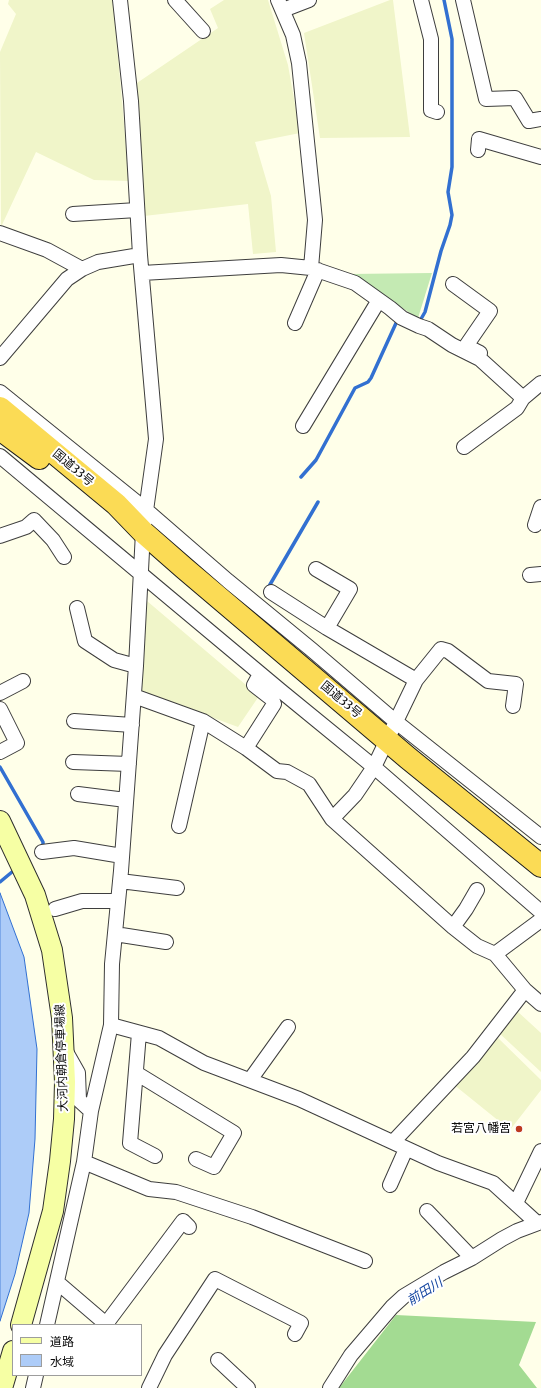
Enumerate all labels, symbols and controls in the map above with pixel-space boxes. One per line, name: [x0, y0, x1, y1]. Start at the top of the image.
street label: 国道33号: [50, 447, 96, 489]
street label: 国道33号: [318, 679, 364, 721]
street label: 大河内朝倉停車場線: [53, 1004, 71, 1112]
place label: 若宮八幡宮: [451, 1122, 511, 1136]
marker: 若宮八幡宮: [514, 1124, 524, 1134]
water label: 前田川: [404, 1275, 446, 1309]
legend: [12, 1324, 142, 1376]
text: 道路: [50, 1334, 74, 1349]
text: 水域: [50, 1354, 74, 1369]

